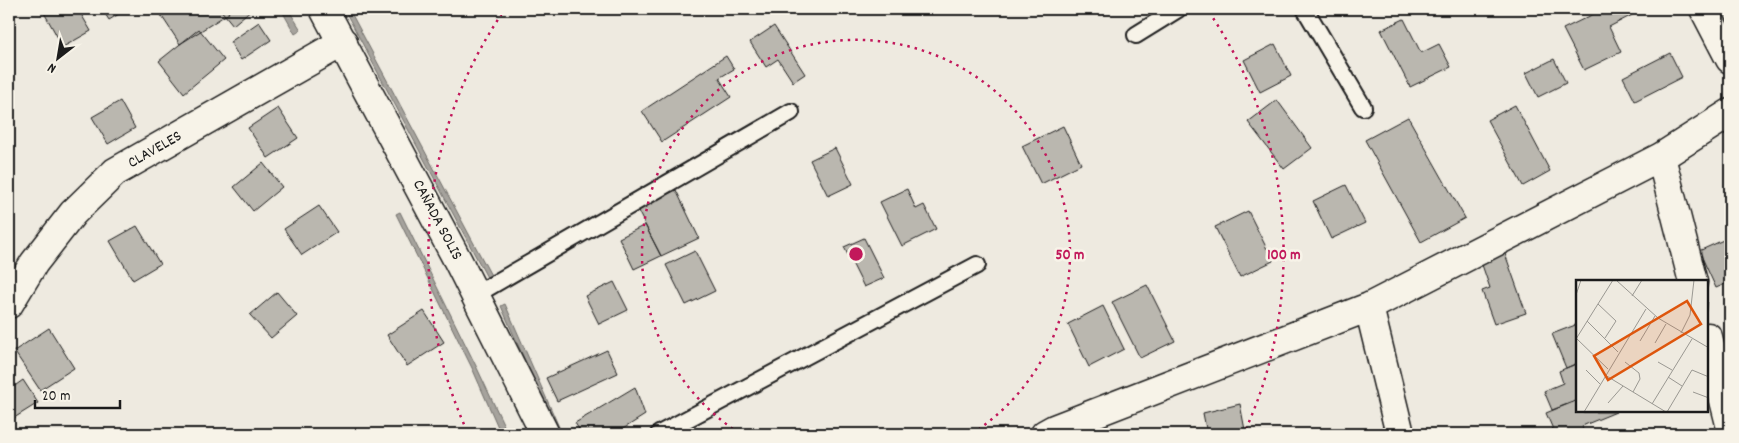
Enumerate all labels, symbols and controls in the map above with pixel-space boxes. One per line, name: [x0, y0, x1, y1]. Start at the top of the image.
north arrow: [32, 32, 82, 82]
text: N: [44, 57, 60, 78]
street label: CLAVELES: [124, 125, 186, 175]
street label: CAÑADA SOLIS: [406, 176, 468, 264]
centre of rings: [847, 245, 865, 263]
text: 50 m: [1056, 245, 1084, 267]
text: 100 m: [1267, 245, 1301, 267]
inset map: [1576, 280, 1709, 413]
scale bar: [35, 378, 120, 410]
text: 20 m: [42, 386, 70, 408]

